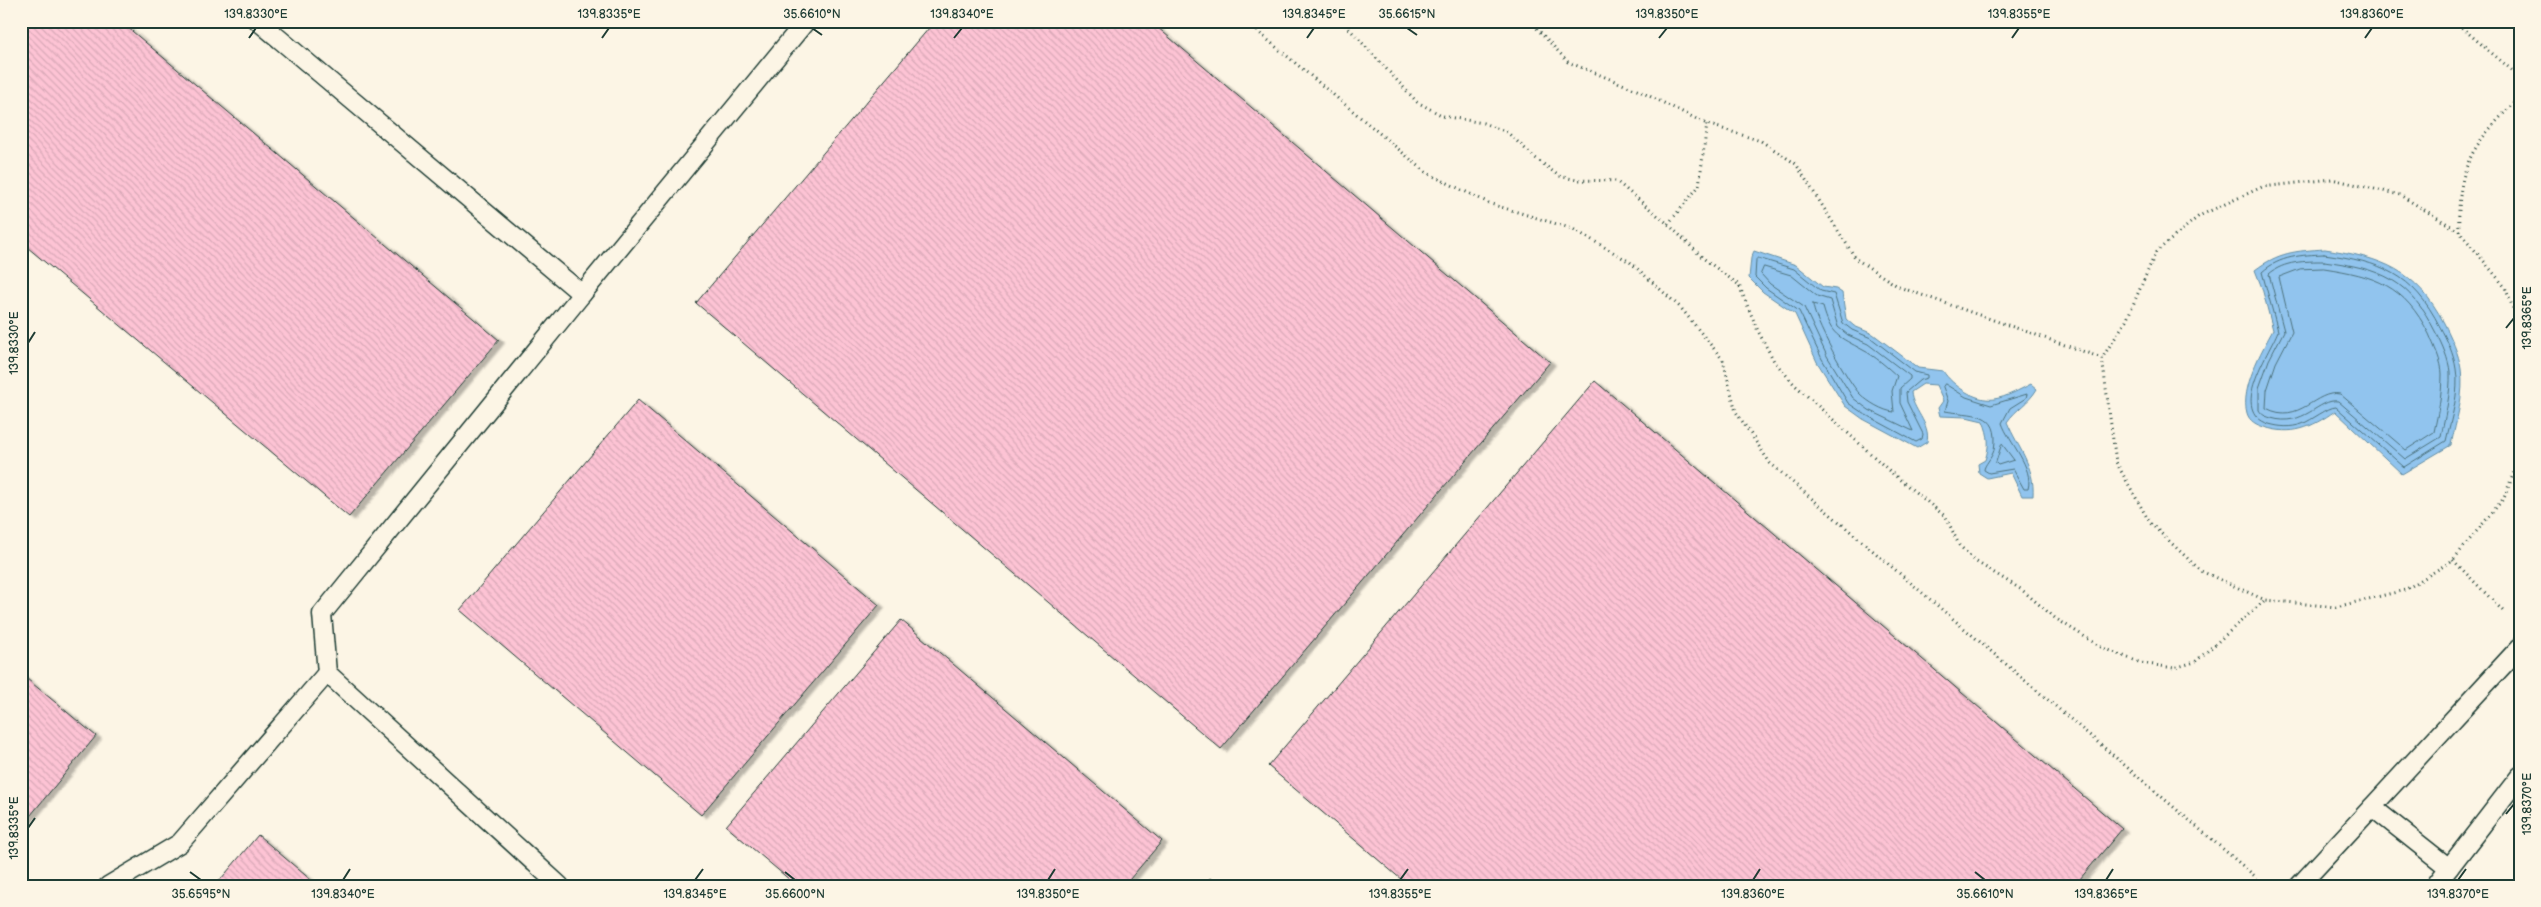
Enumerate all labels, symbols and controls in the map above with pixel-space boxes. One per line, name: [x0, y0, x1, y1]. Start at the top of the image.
text: 139.8330°E: [224, 7, 288, 22]
text: 139.8335°E: [577, 7, 641, 22]
text: 35.6610°N: [783, 7, 841, 22]
text: 139.8340°E: [930, 7, 994, 22]
text: 139.8345°E: [1282, 7, 1346, 22]
text: 35.6615°N: [1378, 7, 1436, 22]
text: 139.8350°E: [1635, 7, 1699, 22]
text: 139.8355°E: [1988, 7, 2050, 22]
text: 139.8360°E: [2340, 7, 2404, 22]
text: 139.8365°E: [2520, 286, 2535, 350]
text: 139.8330°E: [7, 311, 22, 375]
text: 139.8370°E: [2520, 773, 2535, 835]
text: 139.8335°E: [7, 796, 22, 860]
text: 35.6595°N: [171, 887, 231, 902]
text: 139.8340°E: [311, 887, 375, 902]
text: 139.8345°E: [663, 887, 727, 902]
text: 35.6600°N: [765, 887, 825, 902]
text: 139.8350°E: [1016, 887, 1080, 902]
text: 139.8355°E: [1369, 887, 1431, 902]
text: 139.8360°E: [1721, 887, 1785, 902]
text: 35.6610°N: [1956, 887, 2014, 902]
text: 139.8365°E: [2074, 887, 2138, 902]
text: 139.8370°E: [2427, 887, 2489, 902]

